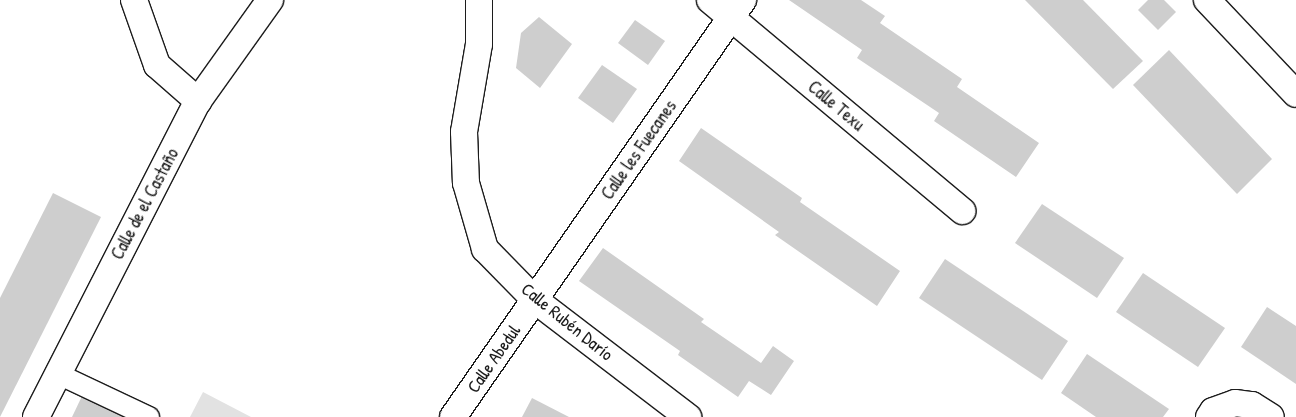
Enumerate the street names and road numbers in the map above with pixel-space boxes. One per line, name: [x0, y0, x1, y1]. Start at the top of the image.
street label: Calle Texu: [803, 76, 869, 136]
street label: Calle les Fuecanes: [597, 96, 681, 204]
street label: Calle de el Castaño: [107, 145, 183, 263]
street label: Calle Rubén Darío: [517, 278, 617, 366]
street label: Calle Abedul: [463, 321, 525, 397]

